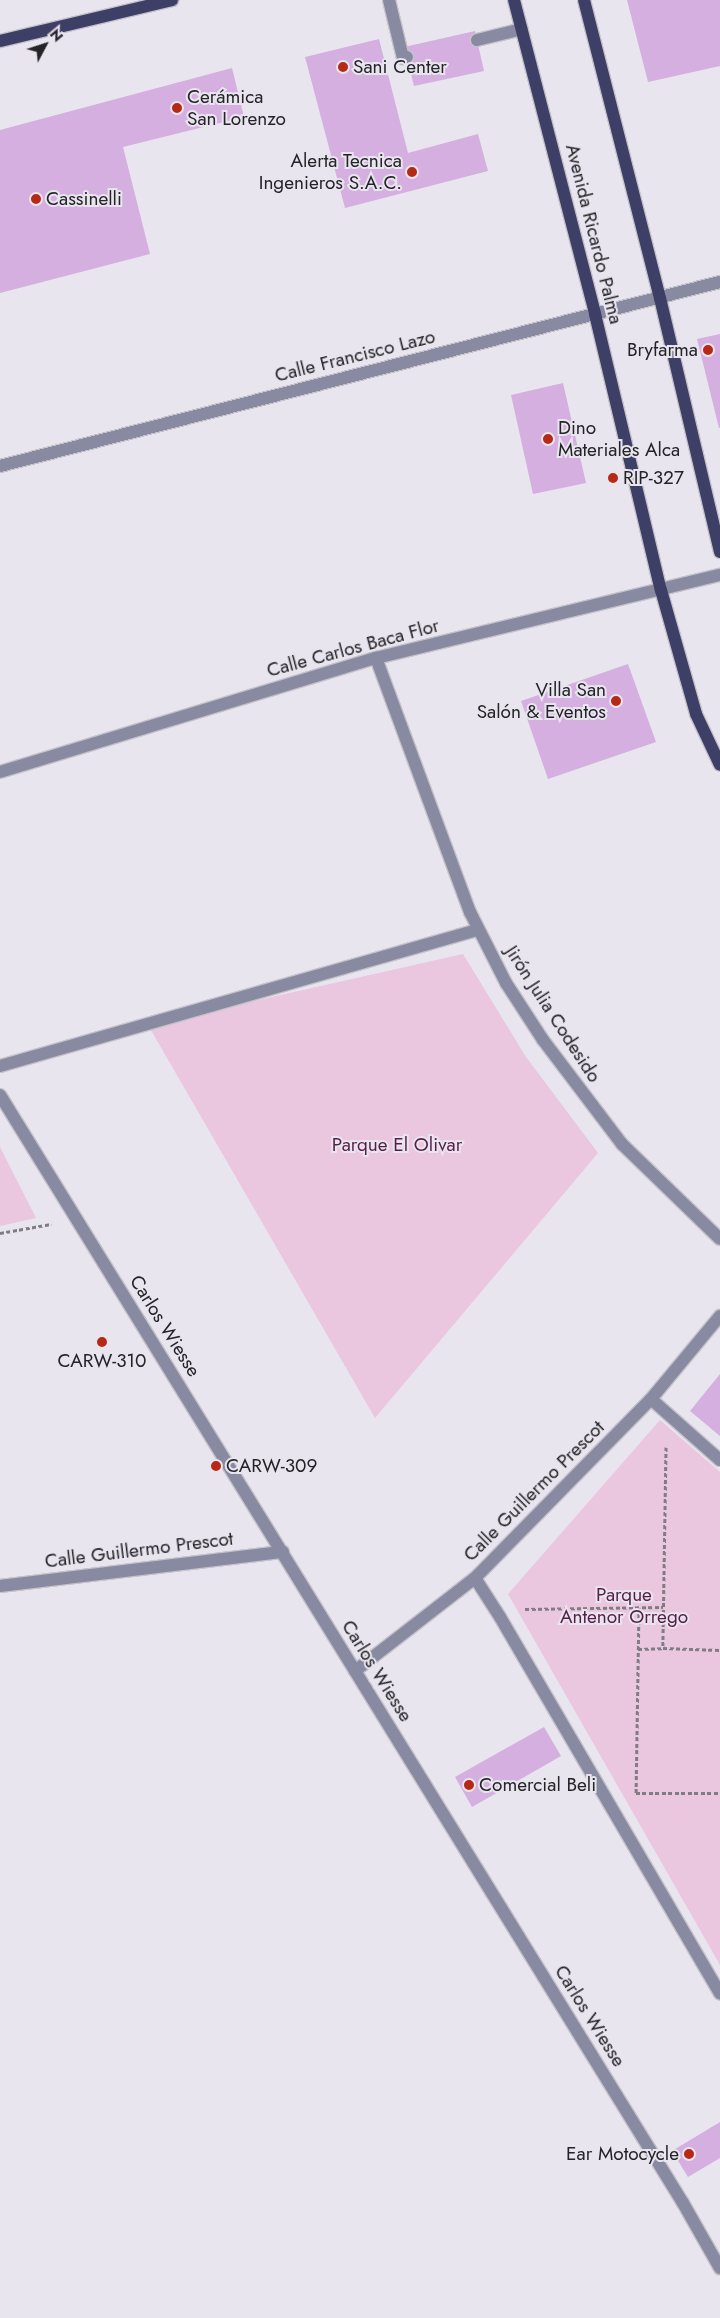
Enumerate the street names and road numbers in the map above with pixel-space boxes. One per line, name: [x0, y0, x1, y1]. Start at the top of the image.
street label: Avenida Ricardo Palma: [561, 142, 627, 326]
street label: Calle Francisco Lazo: [272, 325, 438, 387]
street label: Calle Carlos Baca Flor: [264, 614, 442, 682]
street label: Jirón Julia Codesido: [500, 941, 606, 1087]
street label: Carlos Wiesse: [125, 1271, 205, 1381]
street label: Calle Guillermo Prescot: [459, 1416, 609, 1566]
street label: Calle Guillermo Prescot: [43, 1527, 235, 1573]
street label: Carlos Wiesse: [337, 1616, 417, 1726]
street label: Carlos Wiesse: [550, 1961, 630, 2071]

